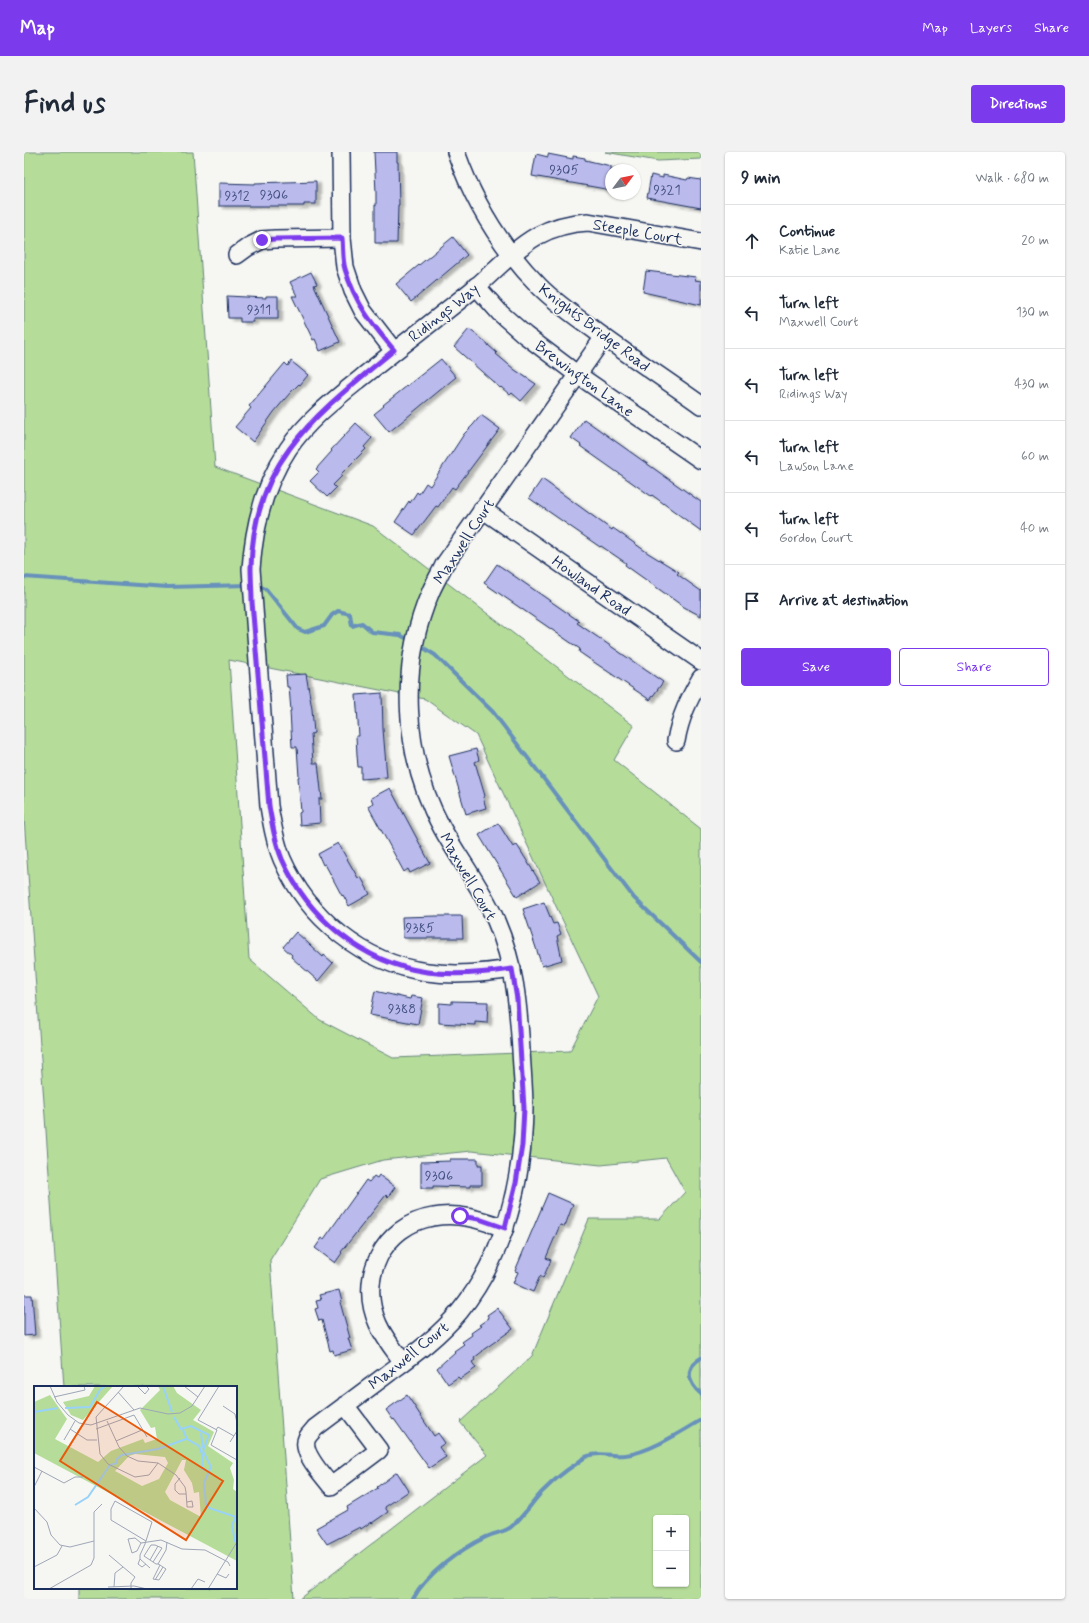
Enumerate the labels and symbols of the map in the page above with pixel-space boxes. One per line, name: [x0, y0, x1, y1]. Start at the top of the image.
house number: 9305: [549, 161, 579, 179]
north arrow: [605, 164, 641, 200]
house number: 9321: [653, 181, 681, 199]
house number: 9306: [260, 186, 288, 204]
house number: 9312: [224, 187, 250, 205]
street label: Steeple Court: [591, 214, 685, 251]
route end: [253, 231, 271, 249]
street label: Ridings Way: [404, 279, 484, 347]
street label: Knights Bridge Road: [533, 279, 654, 378]
house number: 9311: [247, 301, 271, 319]
street label: Brewington Lane: [530, 336, 638, 423]
street label: Maxwell Court: [429, 495, 500, 589]
street label: Howland Road: [547, 551, 635, 621]
street label: Maxwell Court: [434, 829, 501, 924]
house number: 9385: [406, 919, 434, 937]
house number: 9388: [388, 1000, 416, 1018]
house number: 9306: [425, 1167, 453, 1185]
route start: [451, 1207, 469, 1225]
street label: Maxwell Court: [364, 1317, 454, 1395]
inset map: [34, 1386, 237, 1589]

